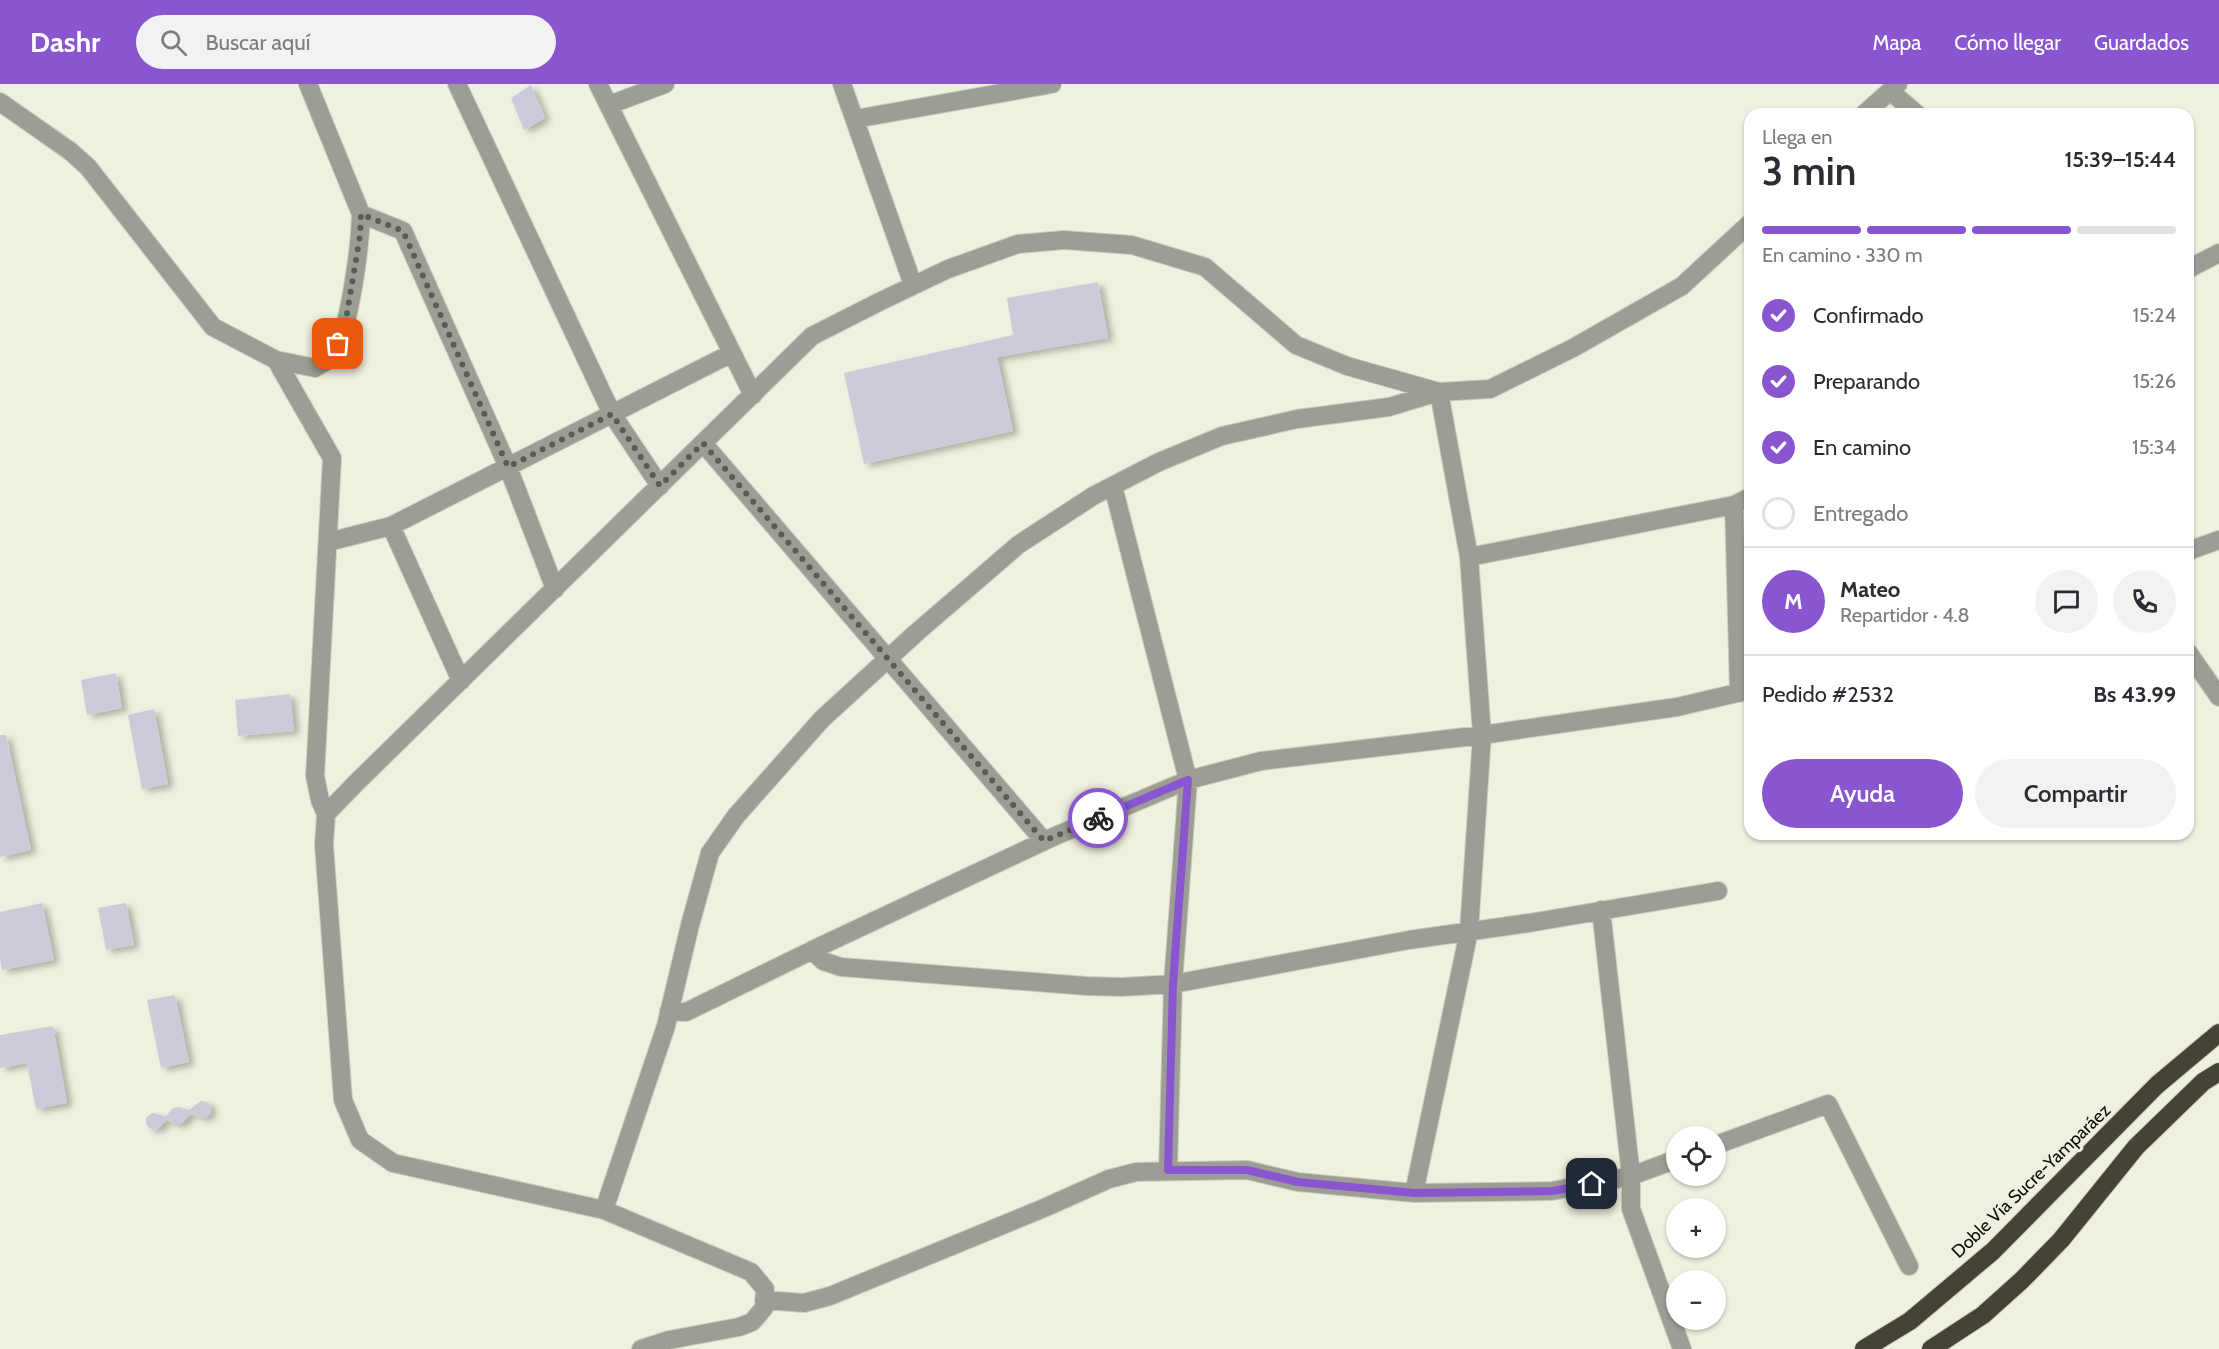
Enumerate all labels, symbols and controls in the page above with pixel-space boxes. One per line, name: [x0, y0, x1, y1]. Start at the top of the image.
search box: [136, 15, 556, 69]
text: Dashr: [30, 25, 100, 59]
icon: search: [157, 26, 190, 59]
text: Buscar aquí: [205, 29, 311, 56]
text: Mapa: [1873, 30, 1921, 55]
text: Cómo llegar: [1954, 30, 2061, 55]
text: Guardados: [2094, 30, 2189, 55]
text: Llega en: [1762, 125, 1832, 149]
text: 15:39–15:44: [2064, 146, 2176, 173]
text: 3 min: [1762, 147, 1856, 195]
text: En camino · 330 m: [1762, 243, 1923, 267]
icon: check: [1762, 299, 1795, 332]
text: Confirmado: [1813, 302, 1924, 329]
text: 15:24: [2132, 303, 2176, 327]
pin: [312, 318, 363, 369]
icon: bag: [321, 327, 354, 360]
icon: check: [1762, 365, 1795, 398]
text: Preparando: [1813, 368, 1920, 395]
text: 15:26: [2133, 369, 2176, 393]
icon: check: [1762, 431, 1795, 464]
text: En camino: [1813, 434, 1911, 461]
text: 15:34: [2132, 435, 2176, 459]
text: Entregado: [1813, 500, 1908, 527]
button: chat: [2035, 570, 2098, 633]
button: phone: [2113, 570, 2176, 633]
text: Mateo: [1840, 576, 1900, 603]
text: M: [1784, 588, 1803, 615]
text: Repartidor · 4.8: [1840, 603, 1970, 627]
text: Pedido #2532: [1762, 681, 1894, 708]
text: Bs 43.99: [2093, 681, 2176, 708]
button: Ayuda: [1762, 759, 1963, 828]
button: Compartir: [1975, 759, 2176, 828]
courier: [1068, 788, 1128, 848]
icon: bike: [1082, 802, 1115, 835]
street label: Doble Vía Sucre-Yamparáez: [1947, 1099, 2115, 1263]
map controls: [1666, 1126, 1726, 1330]
button: locate: [1666, 1126, 1726, 1186]
pin: [1566, 1158, 1617, 1209]
icon: home: [1575, 1167, 1608, 1200]
button: +: [1666, 1198, 1726, 1258]
button: −: [1666, 1270, 1726, 1330]

